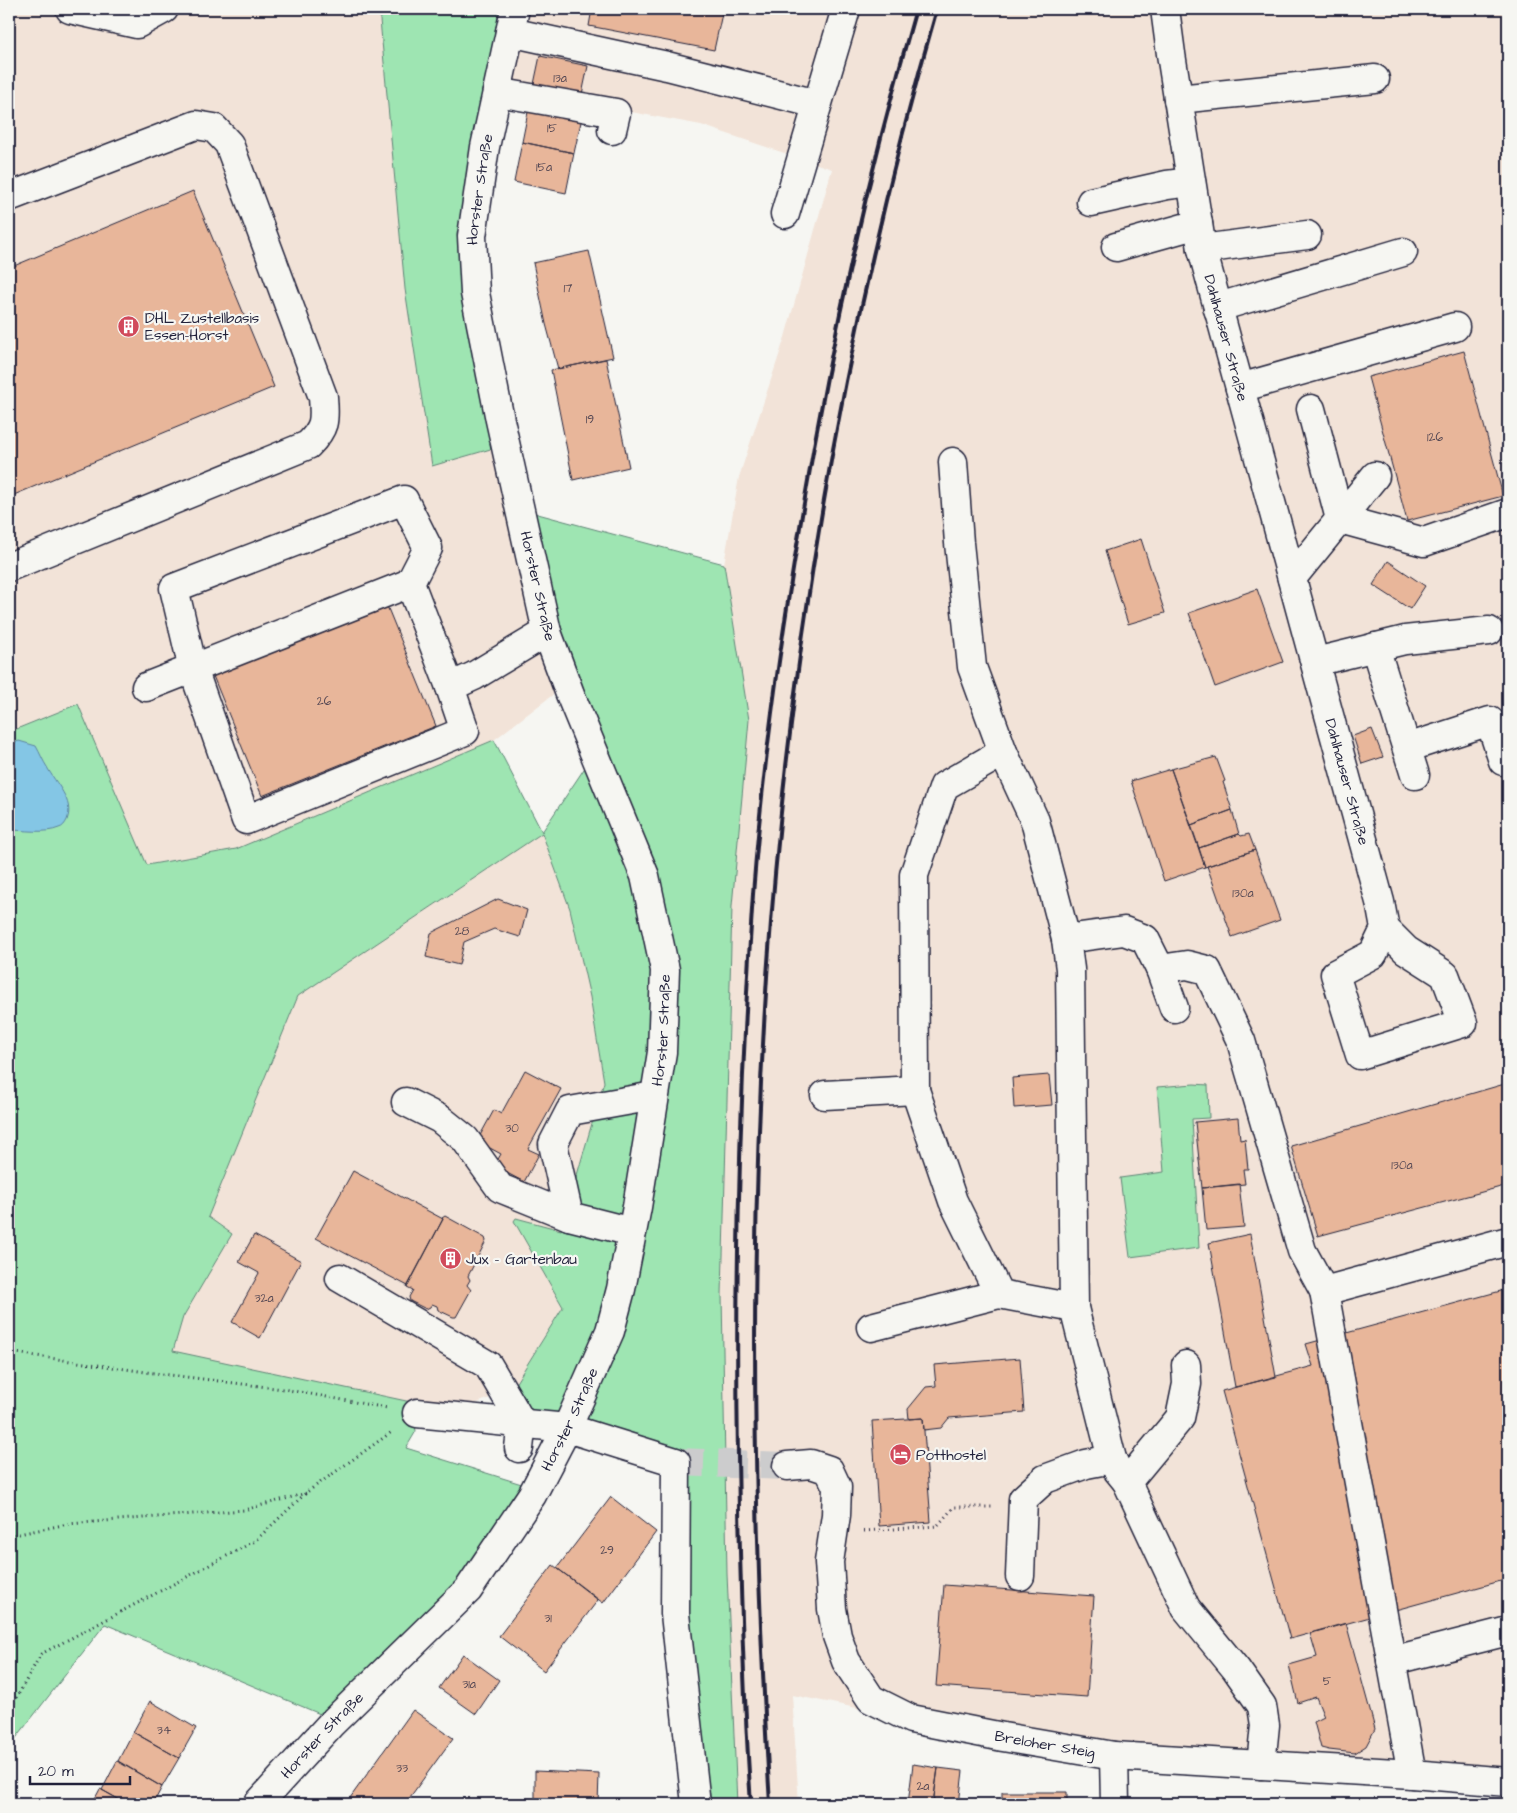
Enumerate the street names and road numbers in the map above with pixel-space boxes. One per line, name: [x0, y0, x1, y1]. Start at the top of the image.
street label: Horster Straße: [462, 132, 499, 246]
street label: Dahlhauser Straße: [1198, 272, 1253, 404]
street label: Horster Straße: [515, 529, 560, 643]
street label: Dahlhauser Straße: [1319, 716, 1374, 847]
street label: Horster Straße: [647, 974, 676, 1088]
street label: Horster Straße: [536, 1364, 603, 1475]
street label: Horster Straße: [276, 1688, 369, 1783]
street label: Breloher Steig: [993, 1726, 1097, 1765]

